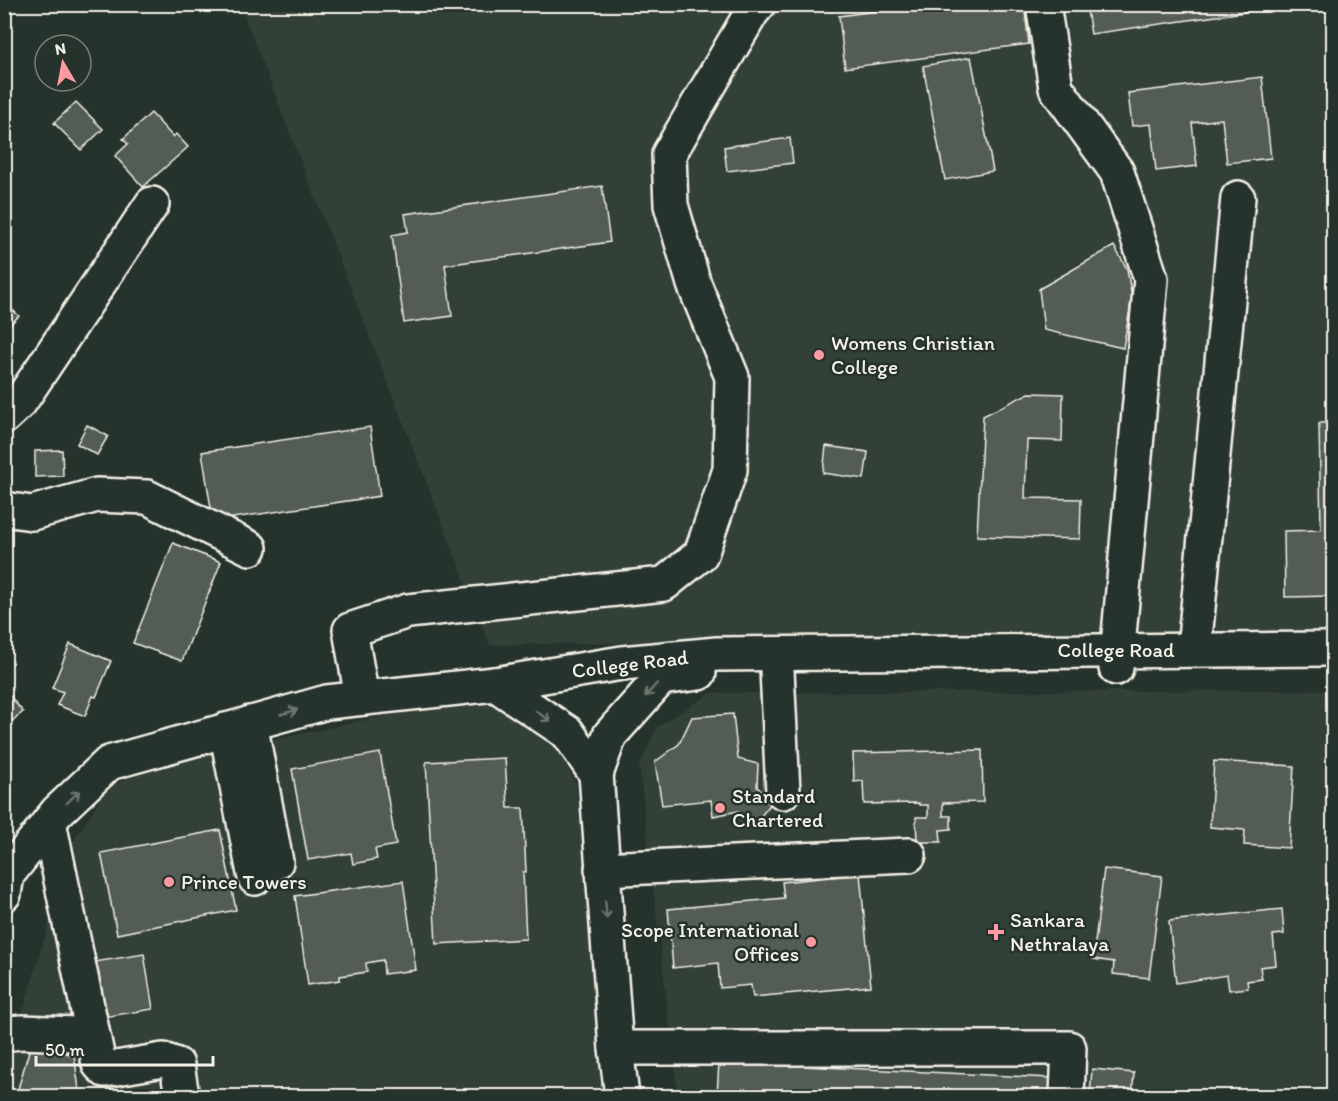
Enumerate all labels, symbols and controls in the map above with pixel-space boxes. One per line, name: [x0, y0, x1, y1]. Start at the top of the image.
north arrow: [33, 33, 93, 93]
text: N: [54, 38, 67, 59]
place label: Womens Christian College: [831, 330, 995, 379]
marker: Womens Christian College: [812, 348, 826, 362]
street label: College Road: [1058, 637, 1175, 662]
street label: College Road: [570, 644, 690, 683]
one-way arrow: [644, 682, 658, 697]
one-way arrow: [279, 706, 298, 718]
one-way arrow: [535, 710, 552, 723]
place label: Standard Chartered: [732, 783, 823, 832]
one-way arrow: [65, 790, 80, 805]
marker: Standard Chartered: [713, 801, 727, 815]
place label: Prince Towers: [181, 869, 307, 894]
marker: Prince Towers: [162, 875, 176, 889]
one-way arrow: [600, 900, 611, 920]
place label: Sankara Nethralaya: [1010, 907, 1109, 956]
place label: Scope International Offices: [621, 917, 799, 966]
marker: Sankara Nethralaya: [987, 923, 1005, 941]
marker: Scope International Offices: [804, 935, 818, 949]
scale bar: [36, 1029, 213, 1067]
text: 50 m: [45, 1039, 85, 1061]

